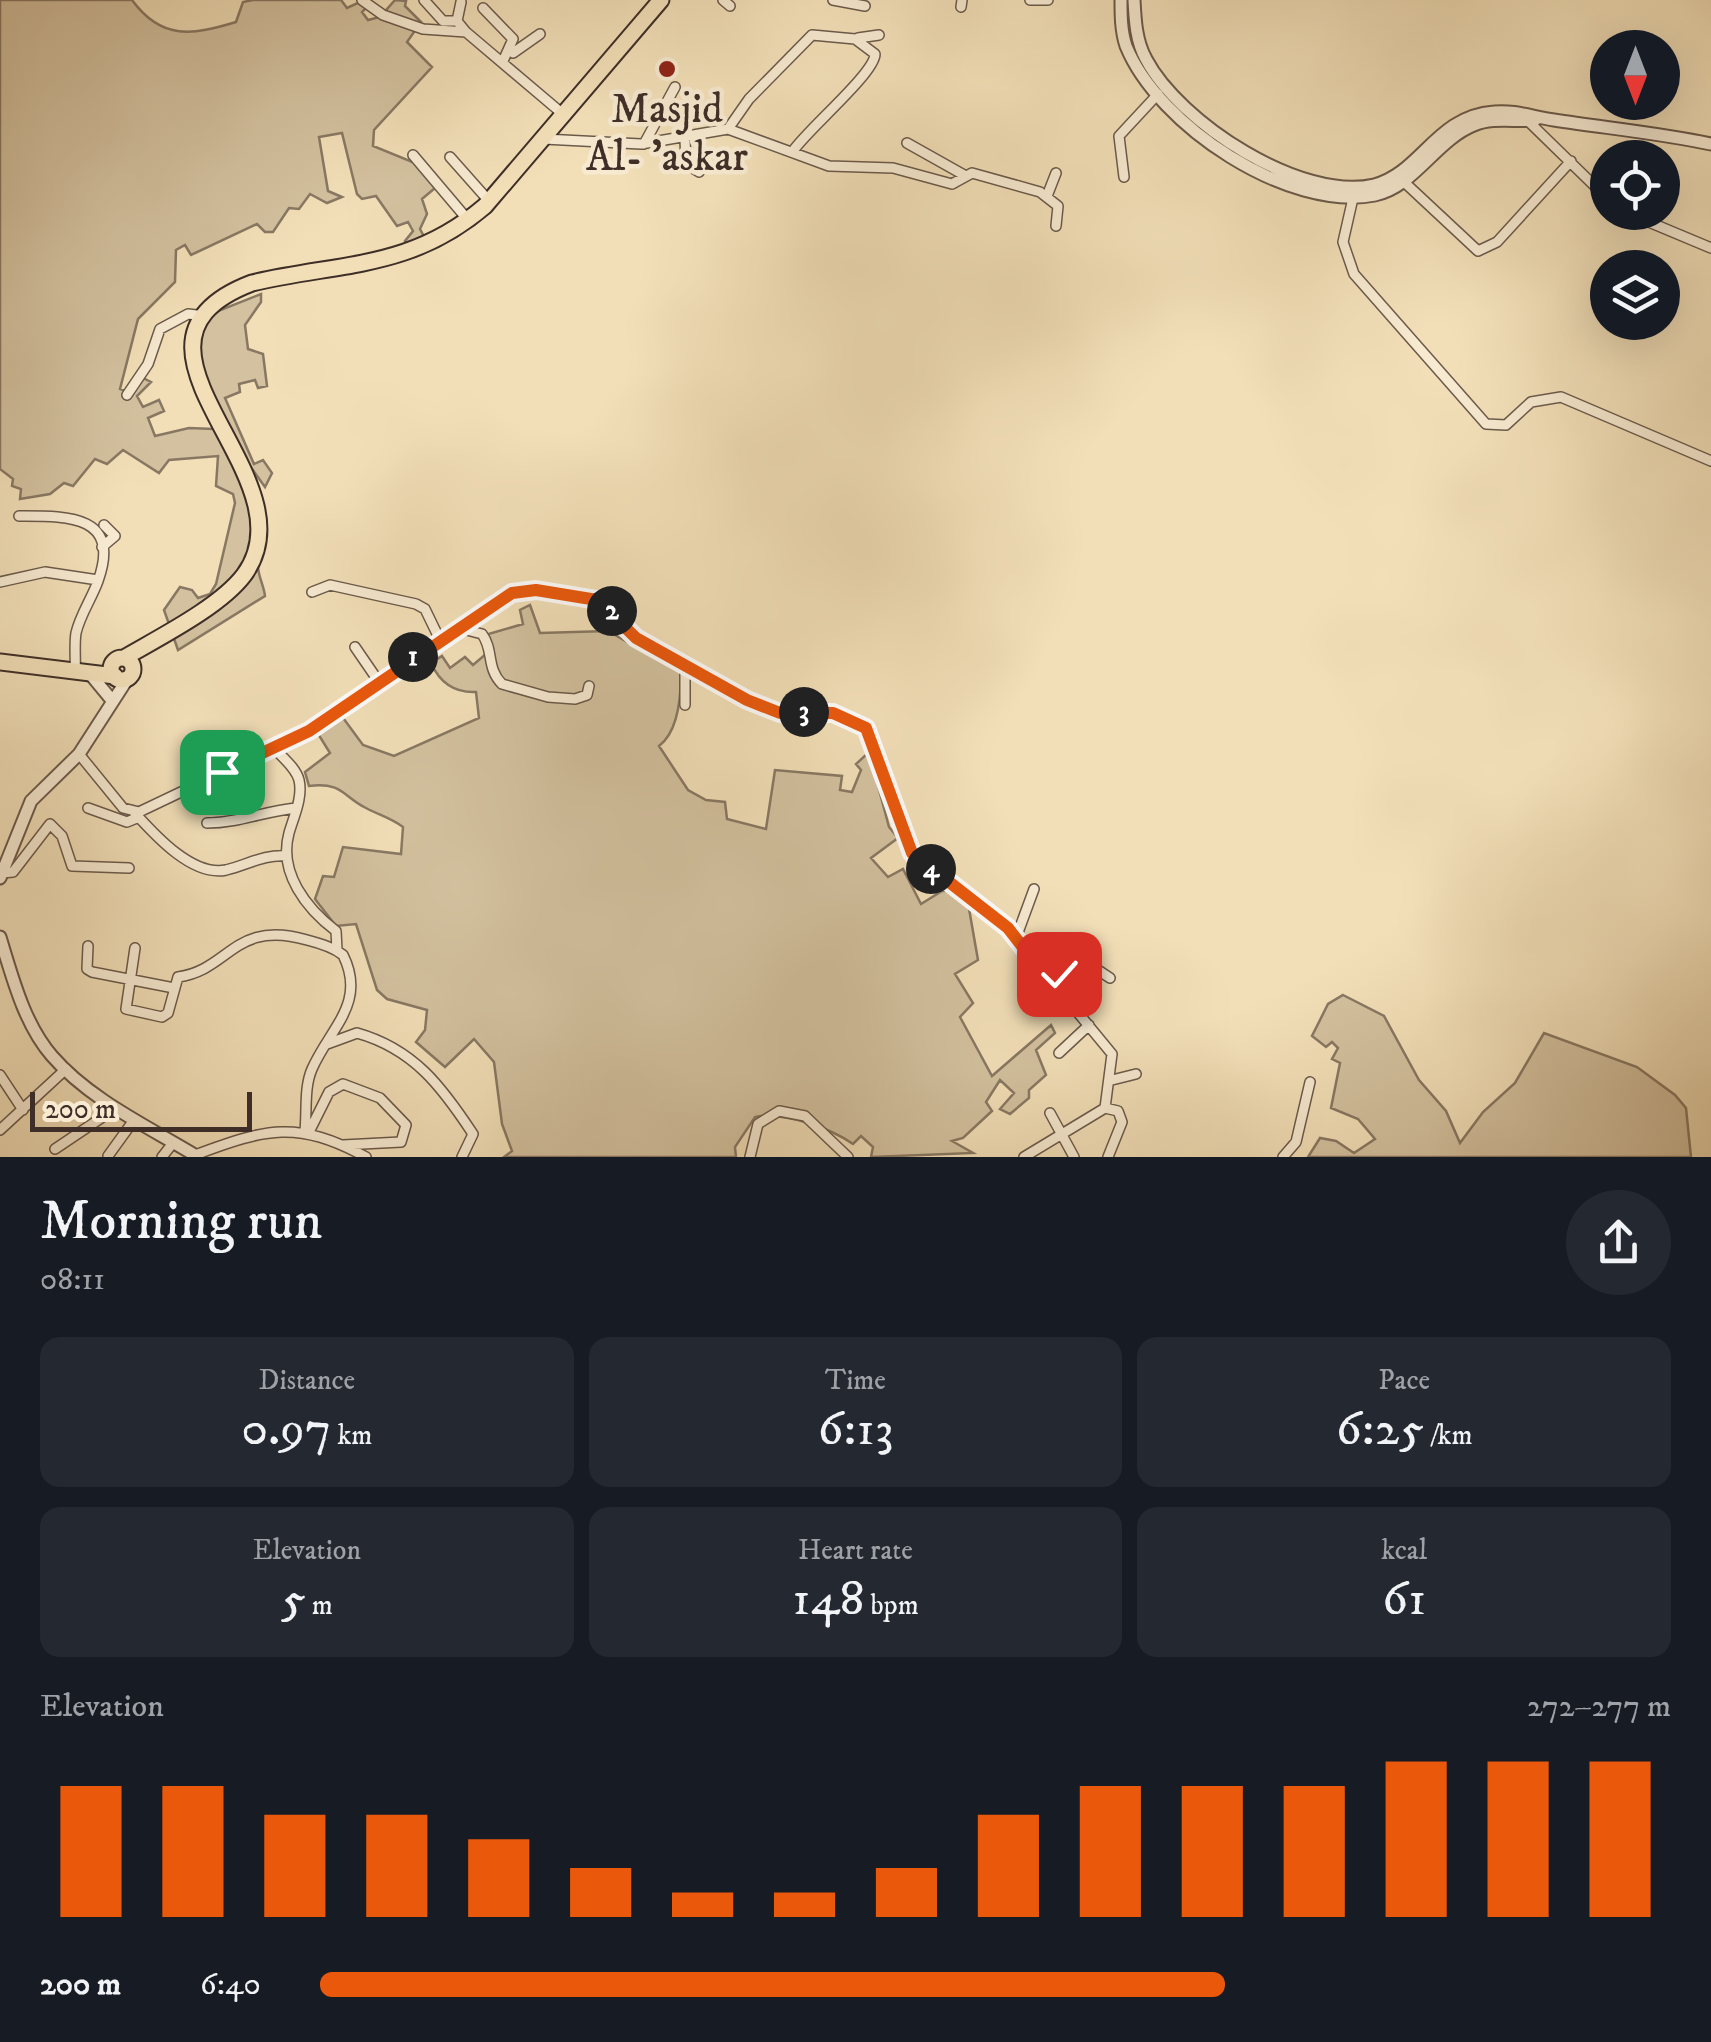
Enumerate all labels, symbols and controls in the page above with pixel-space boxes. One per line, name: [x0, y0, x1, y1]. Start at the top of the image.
north arrow: [1590, 30, 1680, 120]
map controls: [1590, 30, 1680, 340]
marker: Masjid Al- 'askar: [656, 58, 678, 80]
place label: Masjid Al- 'askar: [586, 84, 748, 184]
button: locate: [1590, 140, 1680, 230]
button: layers: [1590, 250, 1680, 340]
pin: 2: [587, 586, 637, 636]
text: 2: [605, 593, 619, 628]
pin: 1: [388, 632, 438, 682]
text: 1: [408, 639, 418, 674]
pin: 3: [779, 687, 829, 737]
text: 3: [799, 694, 809, 729]
pin: [180, 730, 265, 815]
icon: arrive: [195, 745, 250, 800]
pin: 4: [906, 844, 956, 894]
text: 4: [923, 851, 939, 886]
pin: [1017, 932, 1102, 1017]
icon: check: [1032, 947, 1087, 1002]
scale bar: [30, 1087, 252, 1132]
text: 200 m: [45, 1092, 116, 1127]
text: Morning run: [40, 1188, 322, 1257]
button: share: [1566, 1190, 1671, 1295]
text: 08:11: [40, 1260, 105, 1300]
text: Distance: [259, 1363, 355, 1398]
text: Time: [825, 1363, 886, 1398]
text: Pace: [1378, 1363, 1430, 1398]
text: 0.97: [241, 1398, 331, 1461]
text: 6:13: [817, 1398, 894, 1461]
text: 6:25: [1336, 1398, 1424, 1461]
text: km: [331, 1418, 372, 1453]
text: /km: [1424, 1418, 1473, 1453]
text: Elevation: [253, 1533, 361, 1568]
text: Heart rate: [798, 1533, 913, 1568]
text: kcal: [1381, 1533, 1427, 1568]
text: 5: [281, 1568, 306, 1631]
text: 148: [792, 1568, 864, 1631]
text: 61: [1382, 1568, 1426, 1631]
text: m: [306, 1588, 333, 1623]
text: bpm: [864, 1588, 919, 1623]
text: Elevation: [40, 1687, 164, 1727]
text: 272–277 m: [1527, 1687, 1671, 1727]
text: 200 m: [40, 1965, 121, 2005]
text: 6:40: [200, 1965, 261, 2005]

